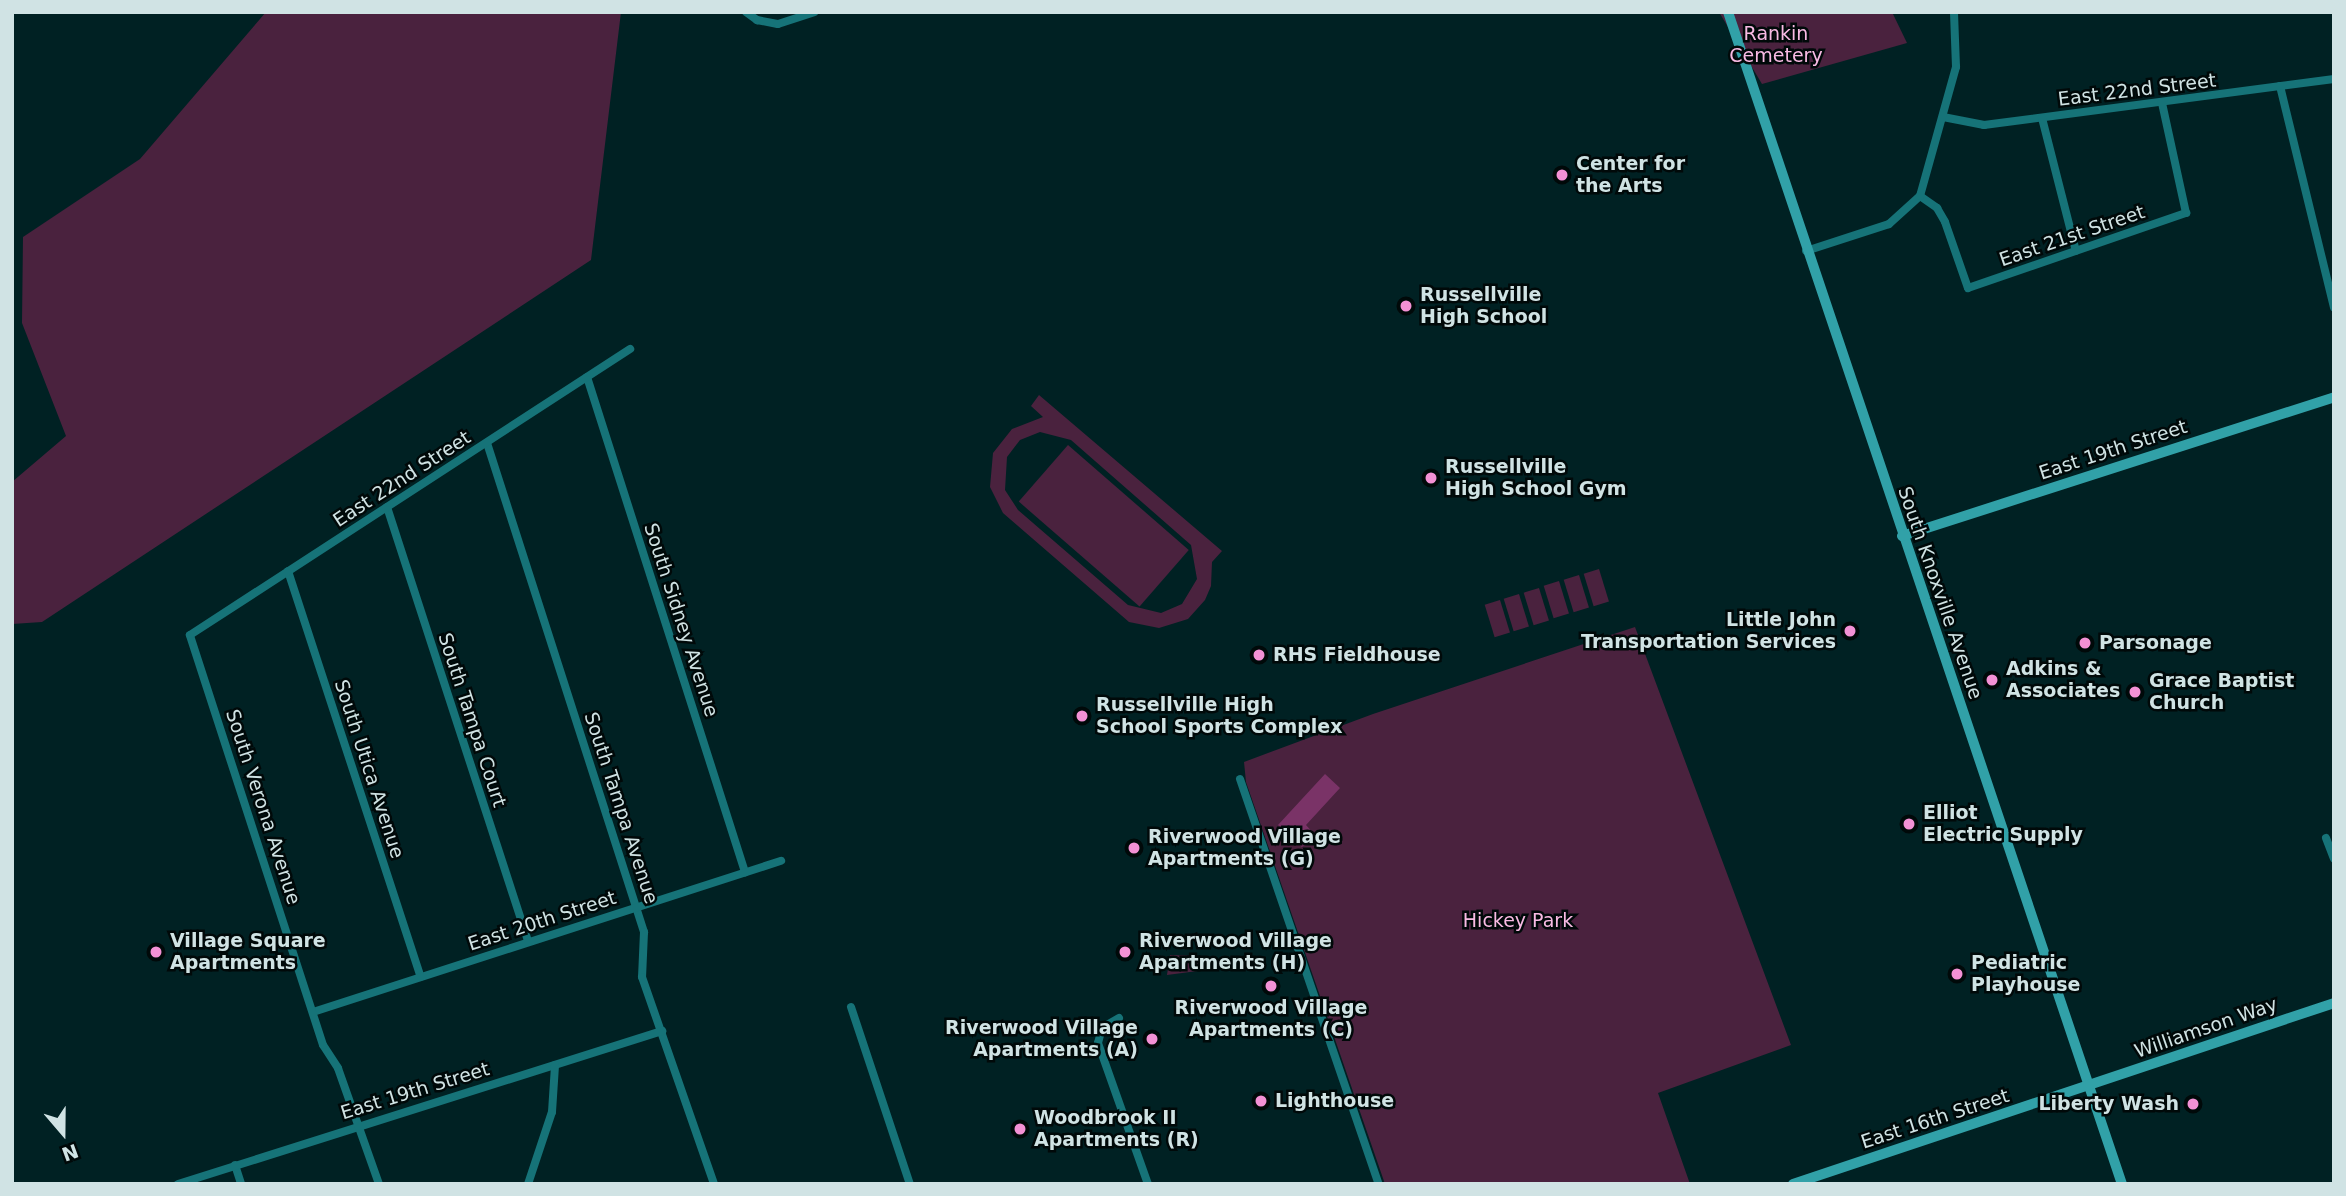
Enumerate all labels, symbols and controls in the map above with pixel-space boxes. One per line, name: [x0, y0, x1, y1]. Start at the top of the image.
park label: Rankin Cemetery: [1729, 23, 1823, 67]
street label: East 22nd Street: [2057, 69, 2217, 111]
place label: Center for the Arts: [1576, 153, 1685, 197]
marker: Center for the Arts: [1554, 167, 1570, 183]
street label: East 21st Street: [1996, 200, 2148, 272]
place label: Russellville High School: [1420, 284, 1547, 328]
marker: Russellville High School: [1398, 298, 1414, 314]
street label: East 19th Street: [2036, 415, 2190, 485]
street label: East 22nd Street: [329, 426, 475, 532]
place label: Russellville High School Gym: [1445, 456, 1627, 500]
marker: Russellville High School Gym: [1423, 470, 1439, 486]
street label: South Knoxville Avenue: [1893, 484, 1987, 702]
street label: South Sidney Avenue: [639, 520, 723, 720]
place label: Little John Transportation Services: [1581, 609, 1836, 653]
marker: Little John Transportation Services: [1842, 623, 1858, 639]
street label: South Tampa Court: [433, 630, 511, 810]
place label: Parsonage: [2099, 632, 2212, 654]
marker: Parsonage: [2077, 635, 2093, 651]
place label: RHS Fieldhouse: [1273, 644, 1441, 666]
marker: RHS Fieldhouse: [1251, 647, 1267, 663]
place label: Adkins & Associates: [2006, 658, 2120, 702]
place label: Grace Baptist Church: [2149, 670, 2294, 714]
marker: Adkins & Associates: [1984, 672, 2000, 688]
street label: South Utica Avenue: [329, 677, 409, 861]
marker: Grace Baptist Church: [2127, 684, 2143, 700]
place label: Russellville High School Sports Complex: [1096, 694, 1342, 738]
street label: South Verona Avenue: [221, 707, 305, 907]
marker: Russellville High School Sports Complex: [1074, 708, 1090, 724]
street label: South Tampa Avenue: [579, 709, 663, 907]
place label: Elliot Electric Supply: [1923, 802, 2083, 846]
marker: Elliot Electric Supply: [1901, 816, 1917, 832]
place label: Riverwood Village Apartments (G): [1148, 826, 1341, 870]
marker: Riverwood Village Apartments (G): [1126, 840, 1142, 856]
street label: East 20th Street: [465, 886, 619, 956]
park label: Hickey Park: [1463, 910, 1573, 932]
place label: Village Square Apartments: [170, 930, 326, 974]
place label: Riverwood Village Apartments (H): [1139, 930, 1332, 974]
marker: Village Square Apartments: [148, 944, 164, 960]
marker: Riverwood Village Apartments (H): [1117, 944, 1133, 960]
place label: Pediatric Playhouse: [1971, 952, 2080, 996]
marker: Pediatric Playhouse: [1949, 966, 1965, 982]
marker: Riverwood Village Apartments (C): [1263, 978, 1279, 994]
street label: Williamson Way: [2132, 993, 2280, 1063]
place label: Riverwood Village Apartments (C): [1175, 997, 1367, 1041]
place label: Riverwood Village Apartments (A): [945, 1017, 1138, 1061]
marker: Riverwood Village Apartments (A): [1144, 1031, 1160, 1047]
street label: East 19th Street: [338, 1058, 492, 1124]
street label: East 16th Street: [1858, 1084, 2012, 1154]
place label: Lighthouse: [1275, 1090, 1394, 1112]
marker: Lighthouse: [1253, 1093, 1269, 1109]
place label: Liberty Wash: [2039, 1093, 2179, 1115]
marker: Liberty Wash: [2185, 1096, 2201, 1112]
north arrow: [28, 1098, 98, 1168]
place label: Woodbrook II Apartments (R): [1034, 1107, 1199, 1151]
marker: Woodbrook II Apartments (R): [1012, 1121, 1028, 1137]
text: N: [59, 1140, 81, 1166]

